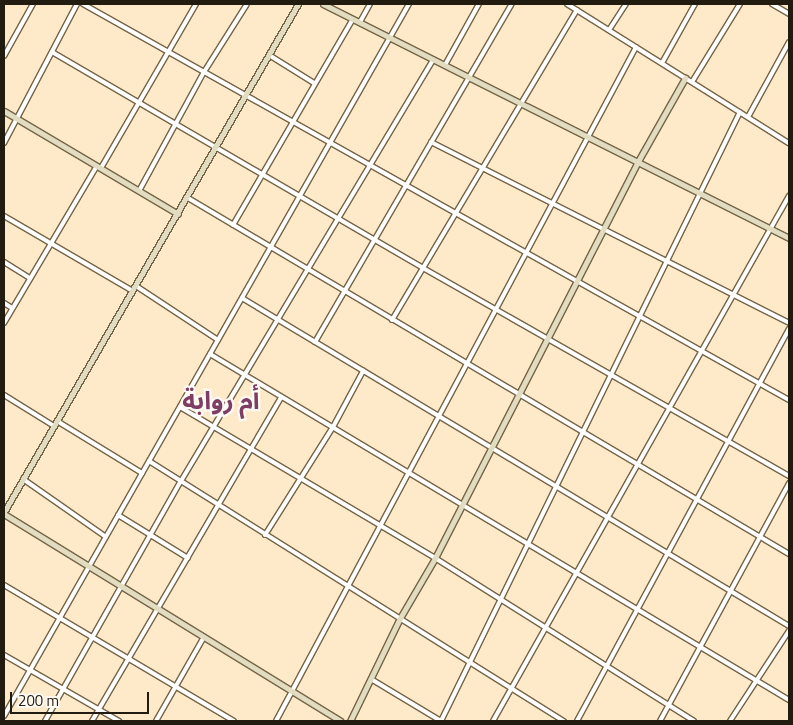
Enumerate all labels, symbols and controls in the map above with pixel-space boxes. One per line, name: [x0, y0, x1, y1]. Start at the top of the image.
district label: أم روابة: [182, 385, 260, 415]
scale bar: [12, 682, 151, 714]
text: 200 m: [18, 689, 59, 712]

